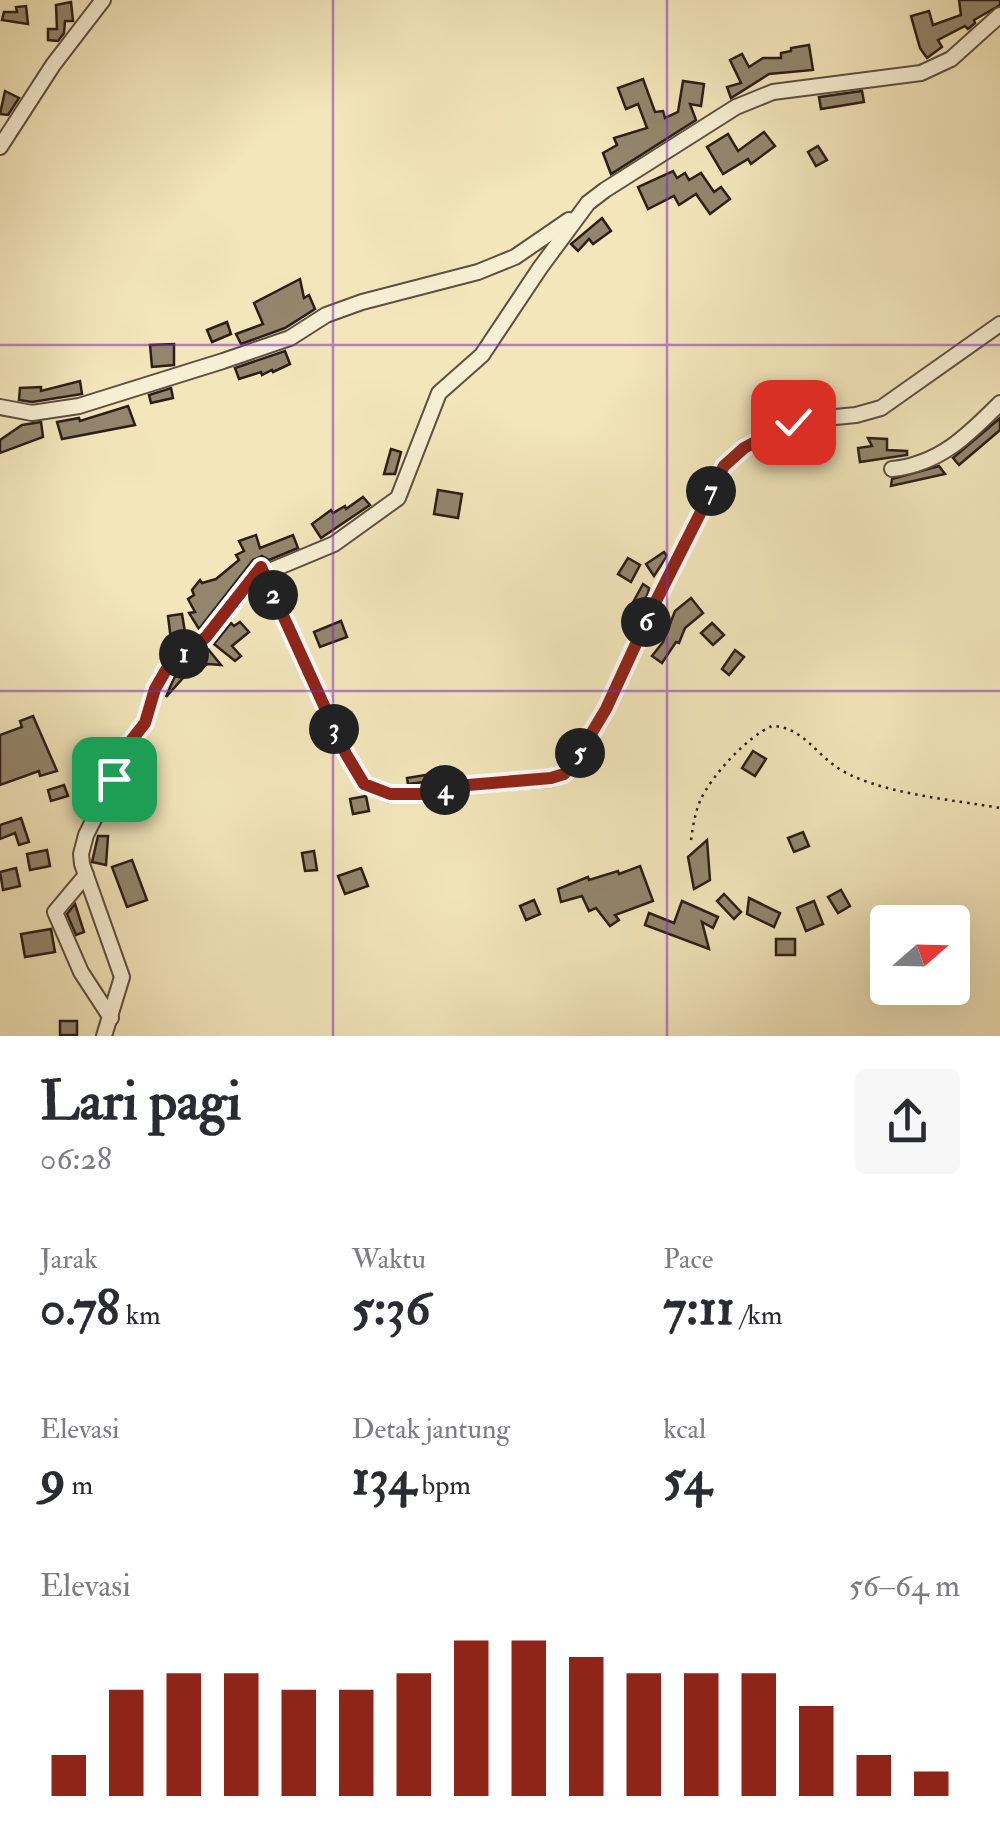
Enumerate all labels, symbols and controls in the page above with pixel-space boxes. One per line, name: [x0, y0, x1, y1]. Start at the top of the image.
pin: [751, 380, 836, 465]
icon: check: [766, 395, 821, 450]
pin: 7: [686, 466, 736, 516]
text: 7: [705, 473, 717, 508]
pin: 2: [248, 570, 298, 620]
text: 2: [266, 577, 280, 612]
pin: 6: [621, 597, 671, 647]
text: 6: [639, 604, 653, 639]
pin: 1: [159, 629, 209, 679]
text: 1: [179, 636, 189, 671]
pin: 3: [309, 704, 359, 754]
text: 3: [329, 711, 339, 746]
pin: 5: [555, 728, 605, 778]
text: 5: [574, 735, 586, 770]
pin: [72, 737, 157, 822]
icon: arrive: [87, 752, 142, 807]
pin: 4: [420, 765, 470, 815]
text: 4: [437, 772, 453, 807]
north arrow: [870, 905, 970, 1005]
map controls: [870, 905, 970, 1005]
text: Lari pagi: [40, 1067, 241, 1136]
button: share: [855, 1069, 960, 1174]
text: 06:28: [40, 1139, 112, 1179]
text: Jarak: [40, 1242, 98, 1277]
text: Waktu: [352, 1242, 426, 1277]
text: Pace: [663, 1242, 714, 1277]
text: 0.78: [40, 1277, 120, 1340]
text: 5:36: [352, 1277, 430, 1340]
text: 7:11: [663, 1277, 734, 1340]
text: km: [120, 1298, 161, 1333]
text: /km: [734, 1298, 783, 1333]
text: Elevasi: [40, 1412, 119, 1447]
text: Detak jantung: [352, 1412, 510, 1447]
text: kcal: [663, 1412, 706, 1447]
text: 9: [40, 1447, 66, 1510]
text: 134: [352, 1447, 416, 1510]
text: 54: [663, 1447, 711, 1510]
text: m: [66, 1468, 93, 1503]
text: bpm: [416, 1468, 471, 1503]
text: Elevasi: [40, 1566, 131, 1606]
text: 56–64 m: [849, 1566, 960, 1606]

